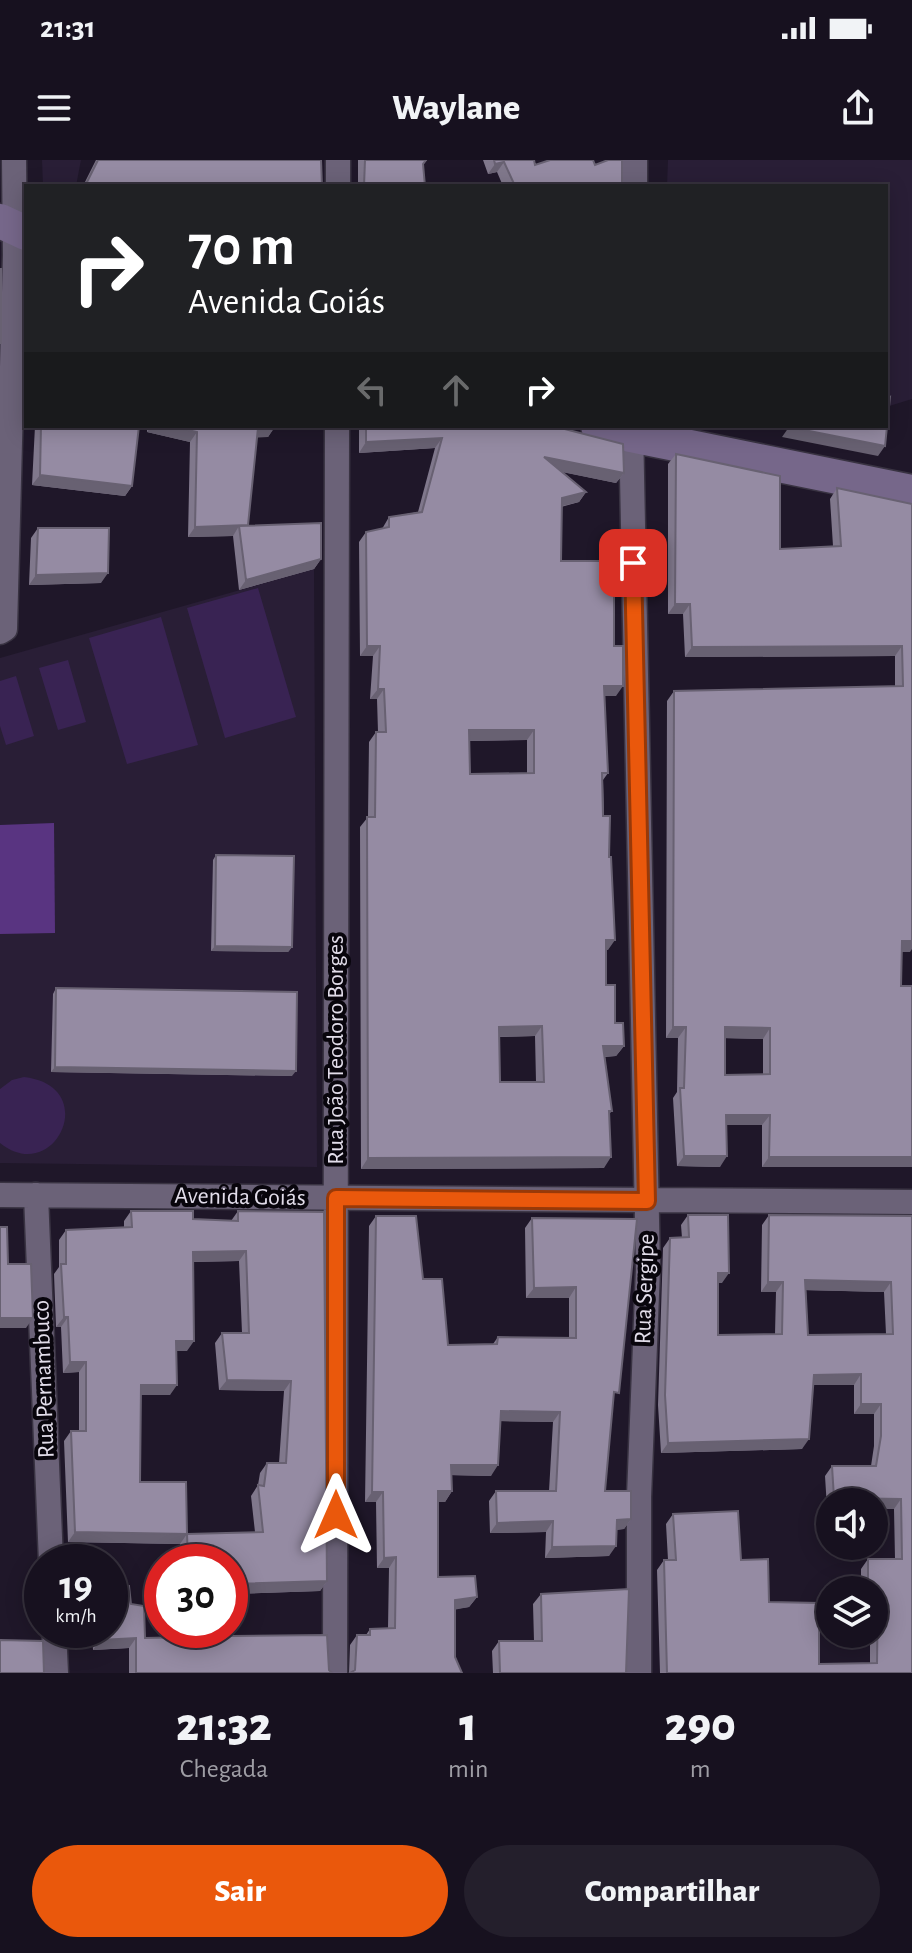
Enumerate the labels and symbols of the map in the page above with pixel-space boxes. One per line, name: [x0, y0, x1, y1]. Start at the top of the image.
pin: [599, 529, 667, 597]
street label: Rua João Teodoro Borges: [324, 935, 348, 1165]
street label: Avenida Goiás: [174, 1184, 306, 1210]
street label: Rua Sergipe: [631, 1233, 659, 1345]
street label: Rua Pernambuco: [29, 1299, 59, 1459]
position arrow: [294, 1473, 378, 1557]
speed limit sign: 30: [144, 1544, 248, 1648]

